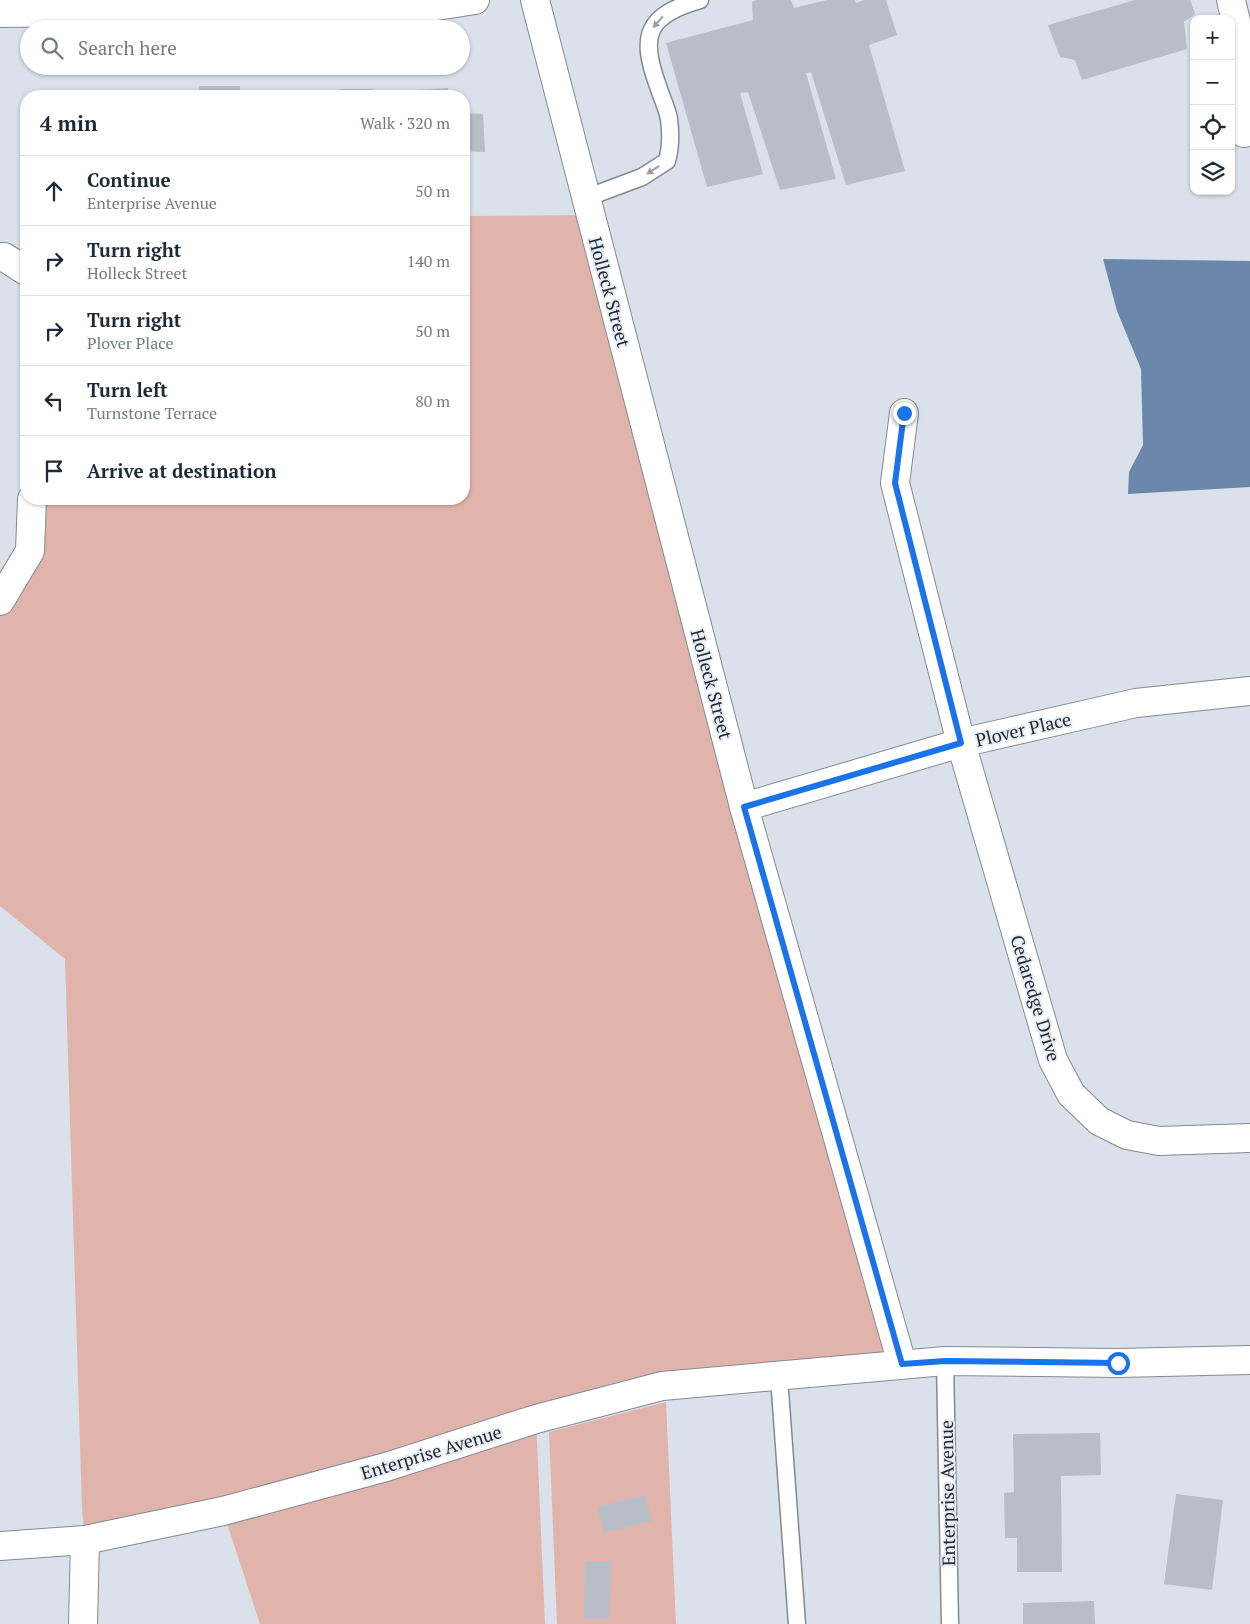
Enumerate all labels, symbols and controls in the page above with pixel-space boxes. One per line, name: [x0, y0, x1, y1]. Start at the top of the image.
map controls: [1190, 15, 1235, 195]
button: +: [1190, 15, 1235, 60]
one-way arrow: [652, 16, 664, 28]
search box: [20, 20, 470, 75]
icon: search: [38, 34, 66, 62]
text: Search here: [78, 35, 177, 60]
button: −: [1190, 60, 1235, 105]
button: locate: [1190, 105, 1235, 150]
text: 4 min: [40, 109, 97, 137]
text: Walk · 320 m: [360, 112, 450, 134]
button: layers: [1190, 150, 1235, 195]
one-way arrow: [646, 165, 660, 175]
text: Continue: [87, 167, 171, 192]
icon: ahead: [40, 177, 68, 205]
text: 50 m: [415, 180, 450, 202]
text: Enterprise Avenue: [87, 192, 217, 214]
street label: Holleck Street: [584, 234, 636, 350]
text: Turn right: [87, 237, 181, 262]
icon: right: [40, 247, 68, 275]
text: 140 m: [407, 250, 450, 272]
text: Holleck Street: [87, 262, 187, 284]
text: Turn right: [87, 307, 181, 332]
icon: right: [40, 317, 68, 345]
text: 50 m: [415, 320, 450, 342]
text: Plover Place: [87, 332, 173, 354]
text: Turn left: [87, 377, 168, 402]
icon: left: [40, 387, 68, 415]
text: 80 m: [415, 390, 450, 412]
text: Turnstone Terrace: [87, 402, 217, 424]
route end: [893, 402, 916, 425]
icon: arrive: [40, 457, 68, 485]
text: Arrive at destination: [87, 458, 276, 483]
street label: Holleck Street: [686, 626, 738, 742]
street label: Plover Place: [973, 706, 1073, 752]
street label: Cedaredge Drive: [1005, 932, 1067, 1064]
route start: [1107, 1352, 1130, 1375]
street label: Enterprise Avenue: [358, 1419, 504, 1485]
street label: Enterprise Avenue: [934, 1420, 960, 1566]

